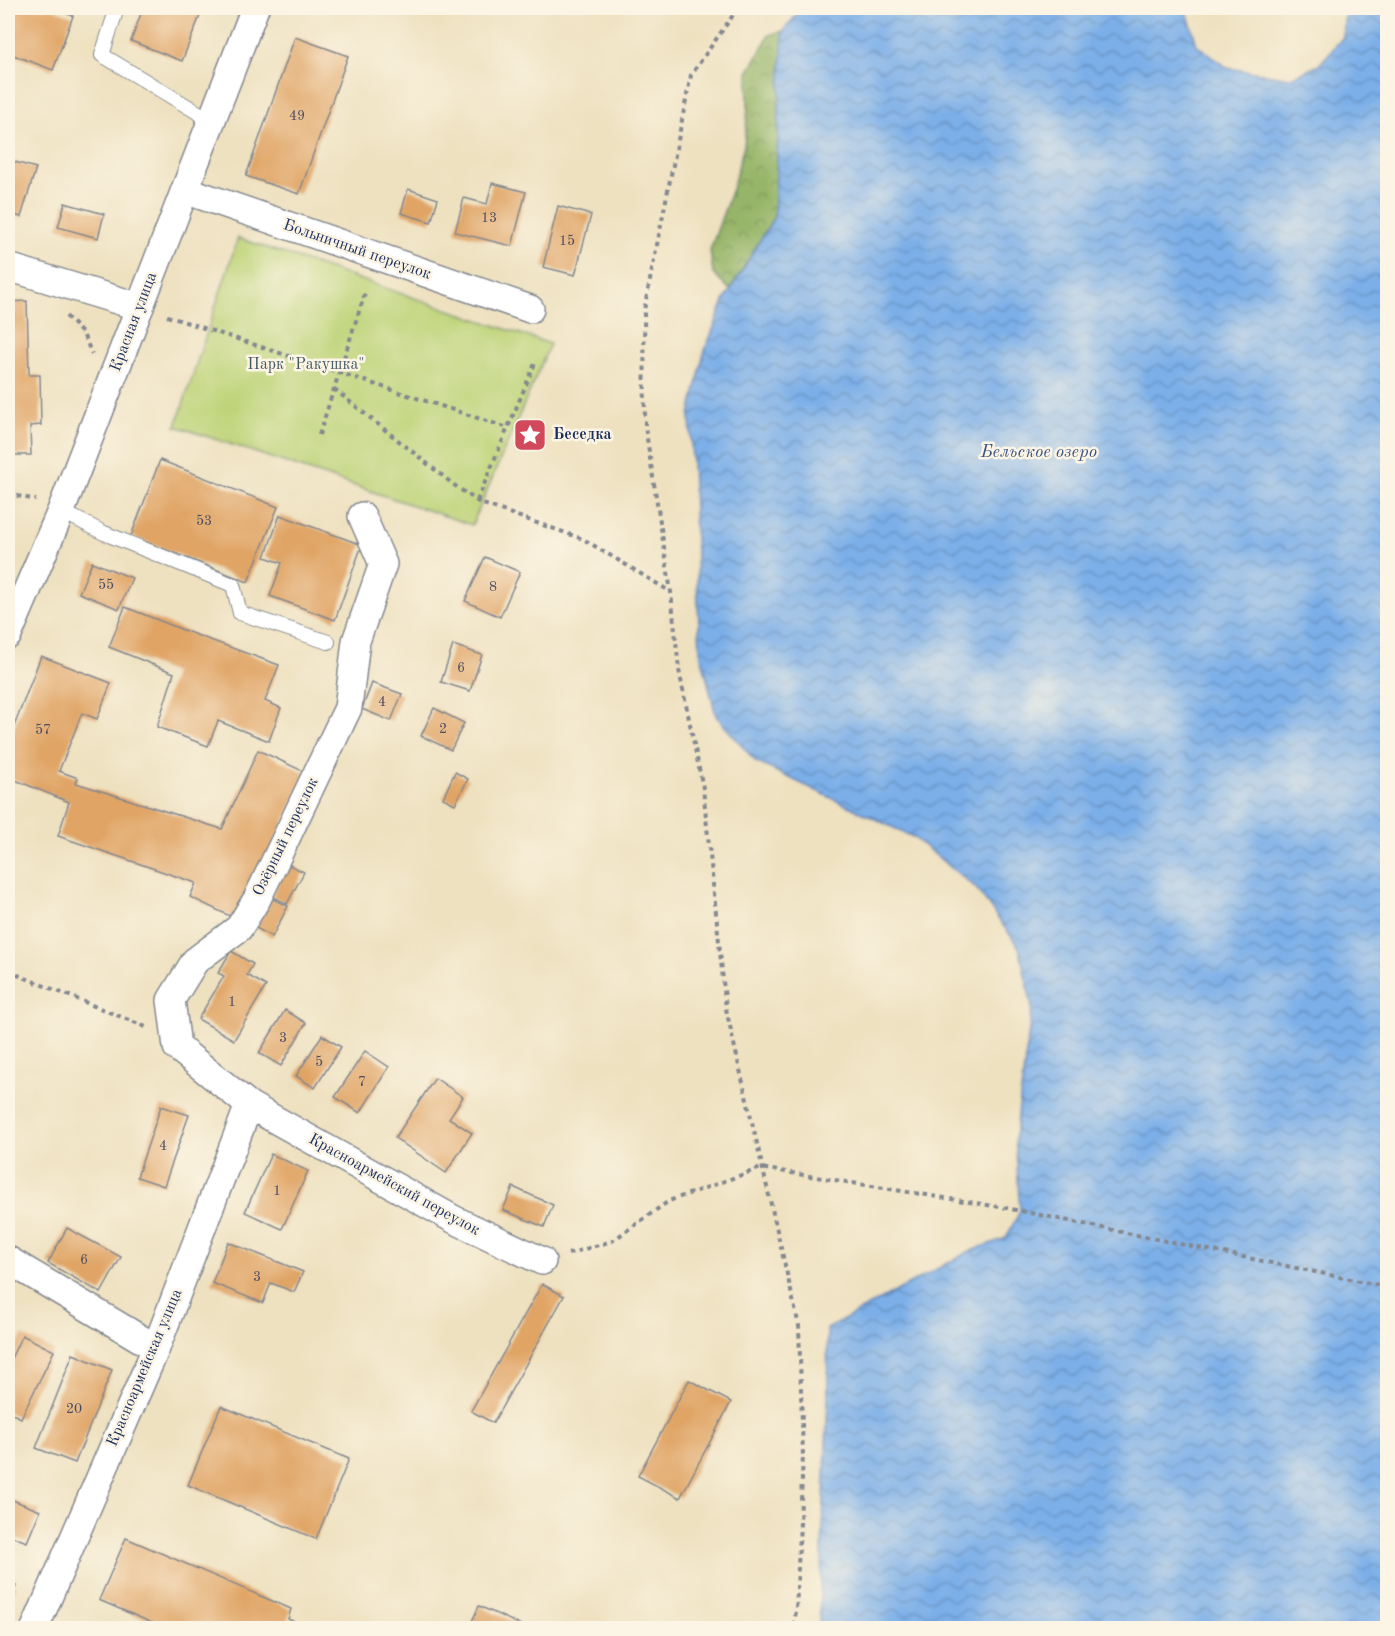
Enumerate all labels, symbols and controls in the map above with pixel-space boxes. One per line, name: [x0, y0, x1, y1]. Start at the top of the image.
house number: 49: [289, 109, 305, 123]
house number: 13: [481, 211, 497, 225]
street label: Больничный переулок: [281, 217, 433, 283]
house number: 15: [559, 234, 575, 248]
street label: Красная улица: [108, 270, 160, 374]
park label: Парк "Ракушка": [247, 357, 365, 373]
place icon: Беседка: [512, 417, 548, 453]
place label: Беседка: [553, 427, 612, 443]
water label: Бельское озеро: [980, 443, 1097, 461]
house number: 53: [196, 514, 212, 528]
house number: 55: [98, 578, 114, 592]
house number: 8: [489, 580, 497, 594]
house number: 6: [457, 661, 465, 675]
house number: 4: [378, 695, 386, 709]
house number: 2: [439, 722, 447, 736]
house number: 57: [35, 723, 51, 737]
street label: Озёрный переулок: [250, 775, 322, 899]
house number: 1: [228, 995, 236, 1009]
house number: 3: [279, 1031, 287, 1045]
house number: 5: [315, 1055, 323, 1069]
house number: 7: [358, 1075, 366, 1089]
street label: Красноармейский переулок: [306, 1131, 482, 1239]
house number: 4: [159, 1139, 167, 1153]
house number: 1: [273, 1184, 281, 1198]
house number: 6: [80, 1253, 88, 1267]
house number: 3: [253, 1270, 261, 1284]
street label: Красноармейская улица: [105, 1287, 186, 1449]
house number: 20: [66, 1402, 82, 1416]

